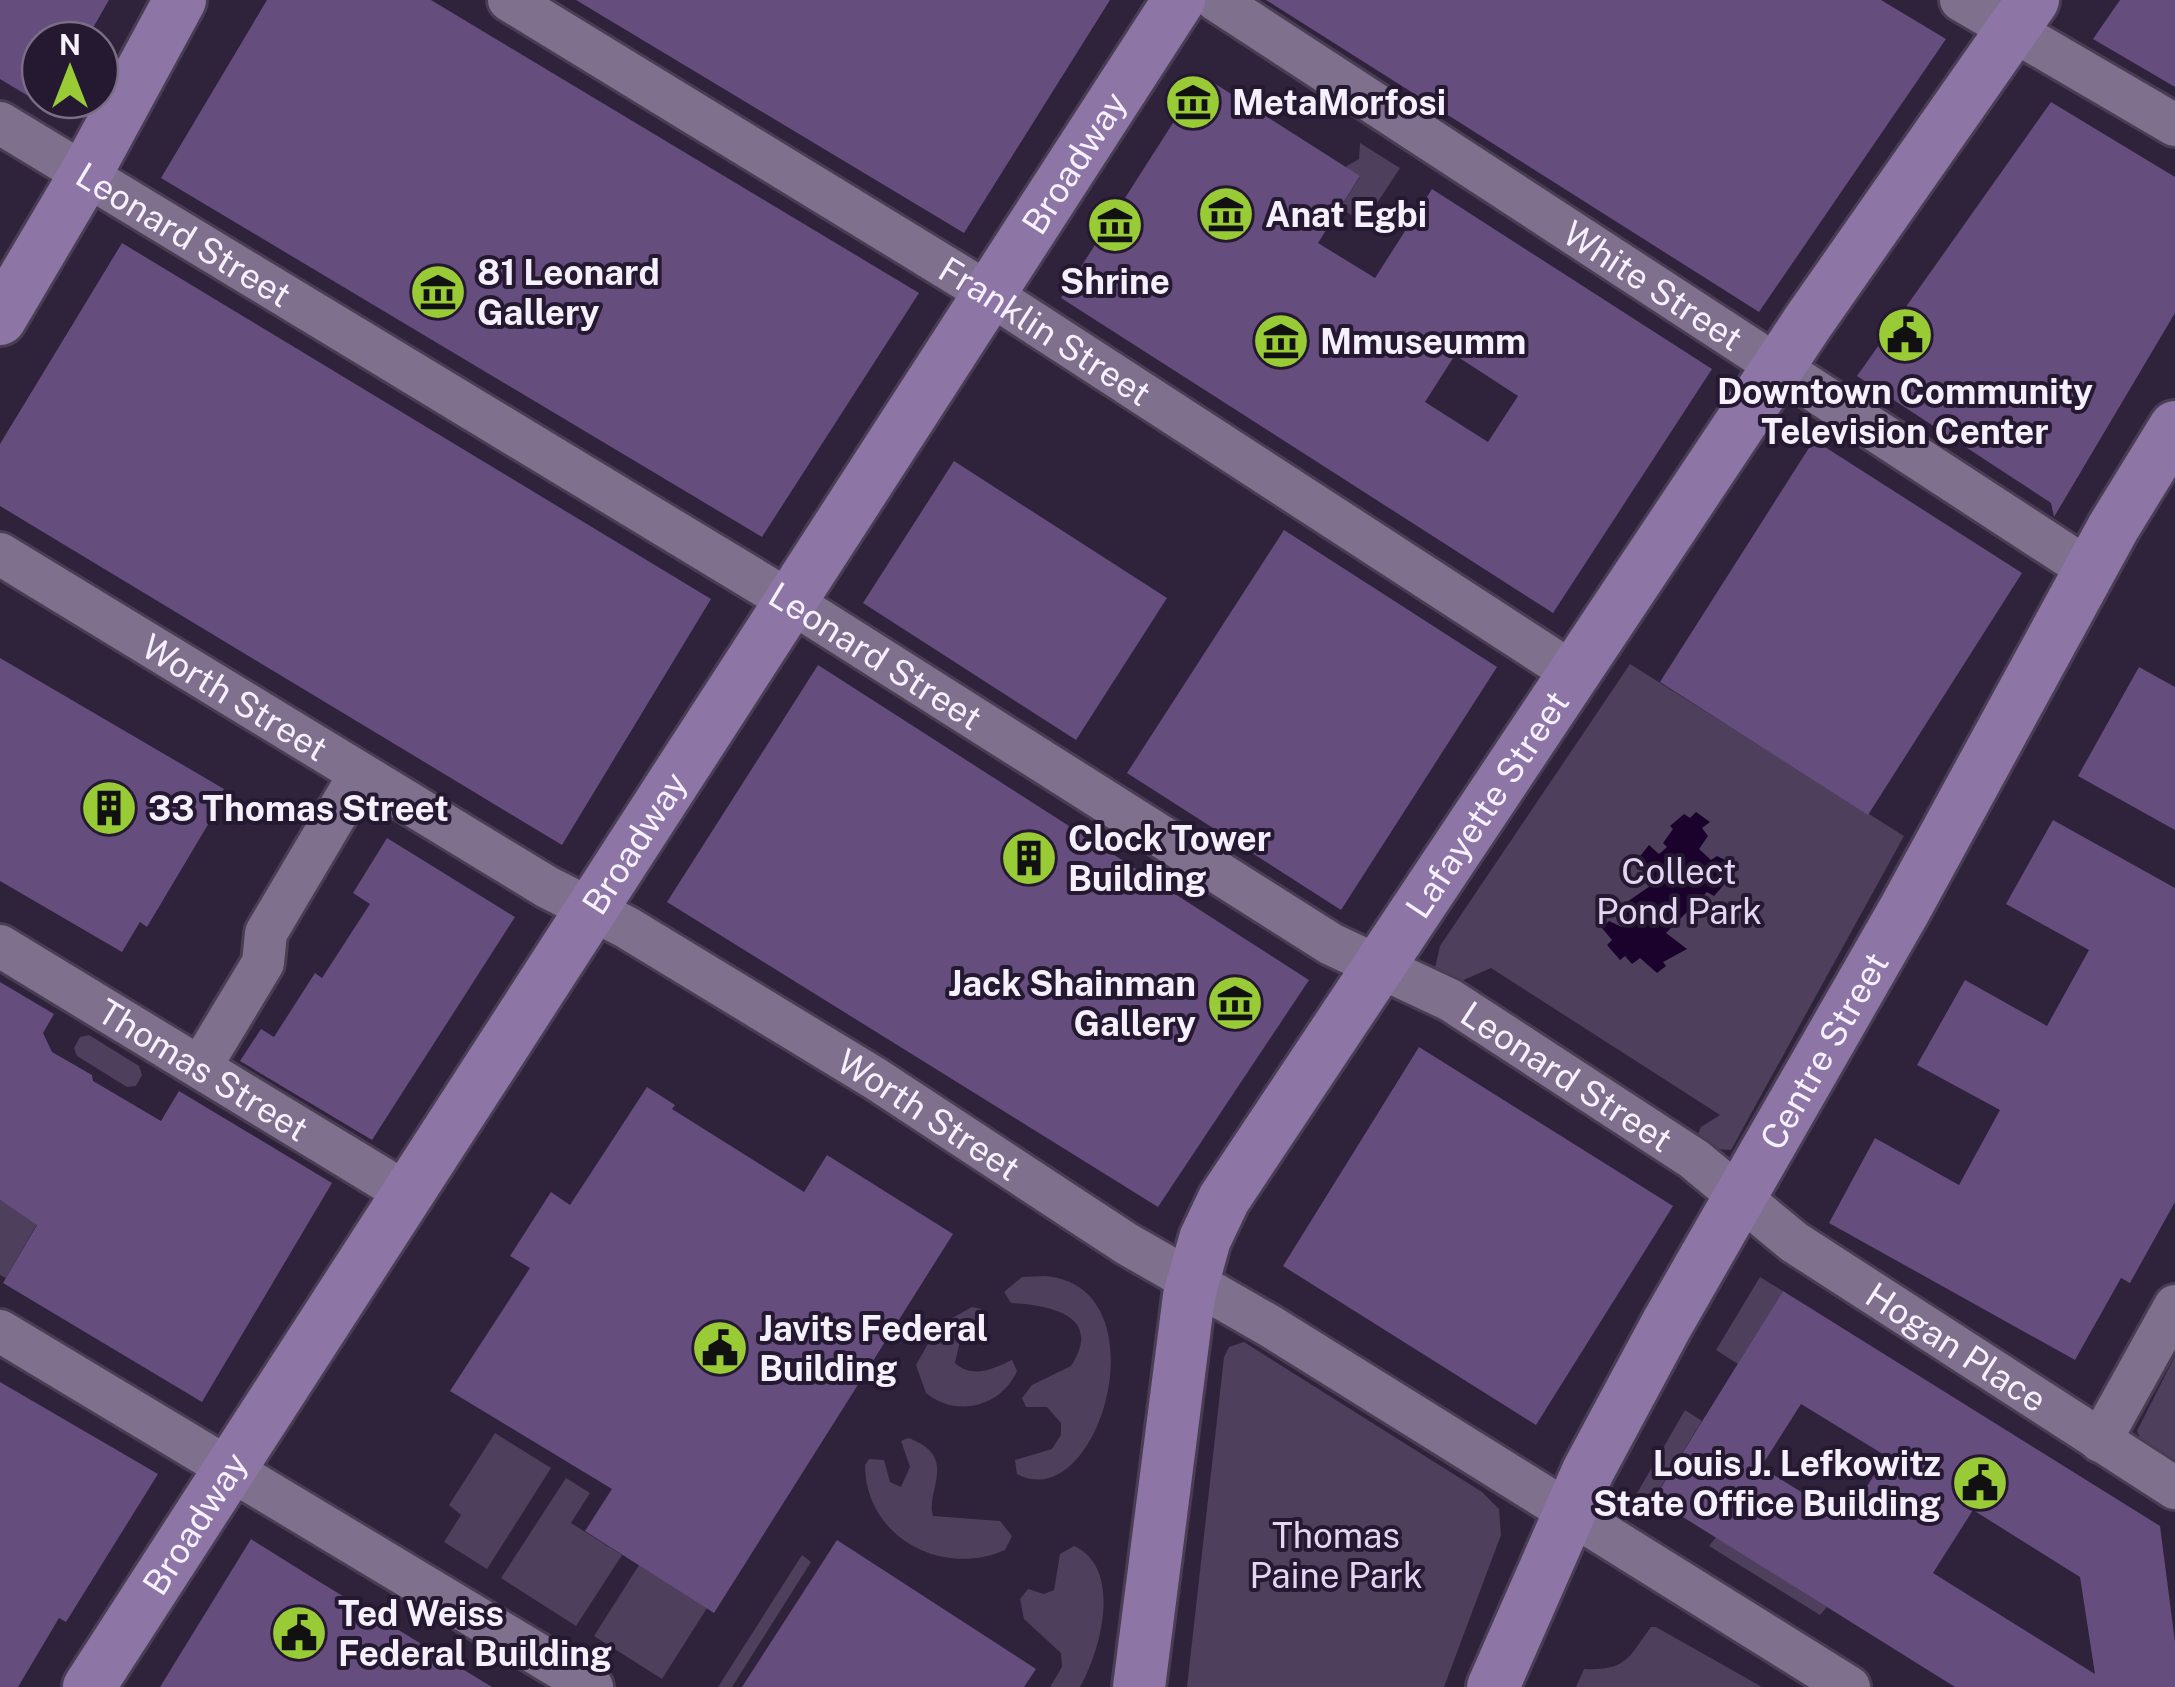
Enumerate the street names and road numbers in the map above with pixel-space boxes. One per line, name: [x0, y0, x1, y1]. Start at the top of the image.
street label: Broadway: [1013, 84, 1135, 241]
street label: Leonard Street: [69, 154, 299, 315]
street label: White Street: [1556, 212, 1751, 359]
street label: Franklin Street: [932, 248, 1159, 414]
street label: Leonard Street: [762, 573, 990, 738]
street label: Worth Street: [135, 625, 335, 769]
street label: Lafayette Street: [1397, 683, 1577, 925]
street label: Broadway: [573, 764, 695, 922]
street label: Centre Street: [1751, 945, 1896, 1157]
street label: Thomas Street: [91, 990, 316, 1149]
street label: Leonard Street: [1454, 992, 1680, 1160]
street label: Worth Street: [830, 1040, 1028, 1189]
street label: Hogan Place: [1859, 1274, 2054, 1420]
street label: Broadway: [134, 1444, 256, 1602]

